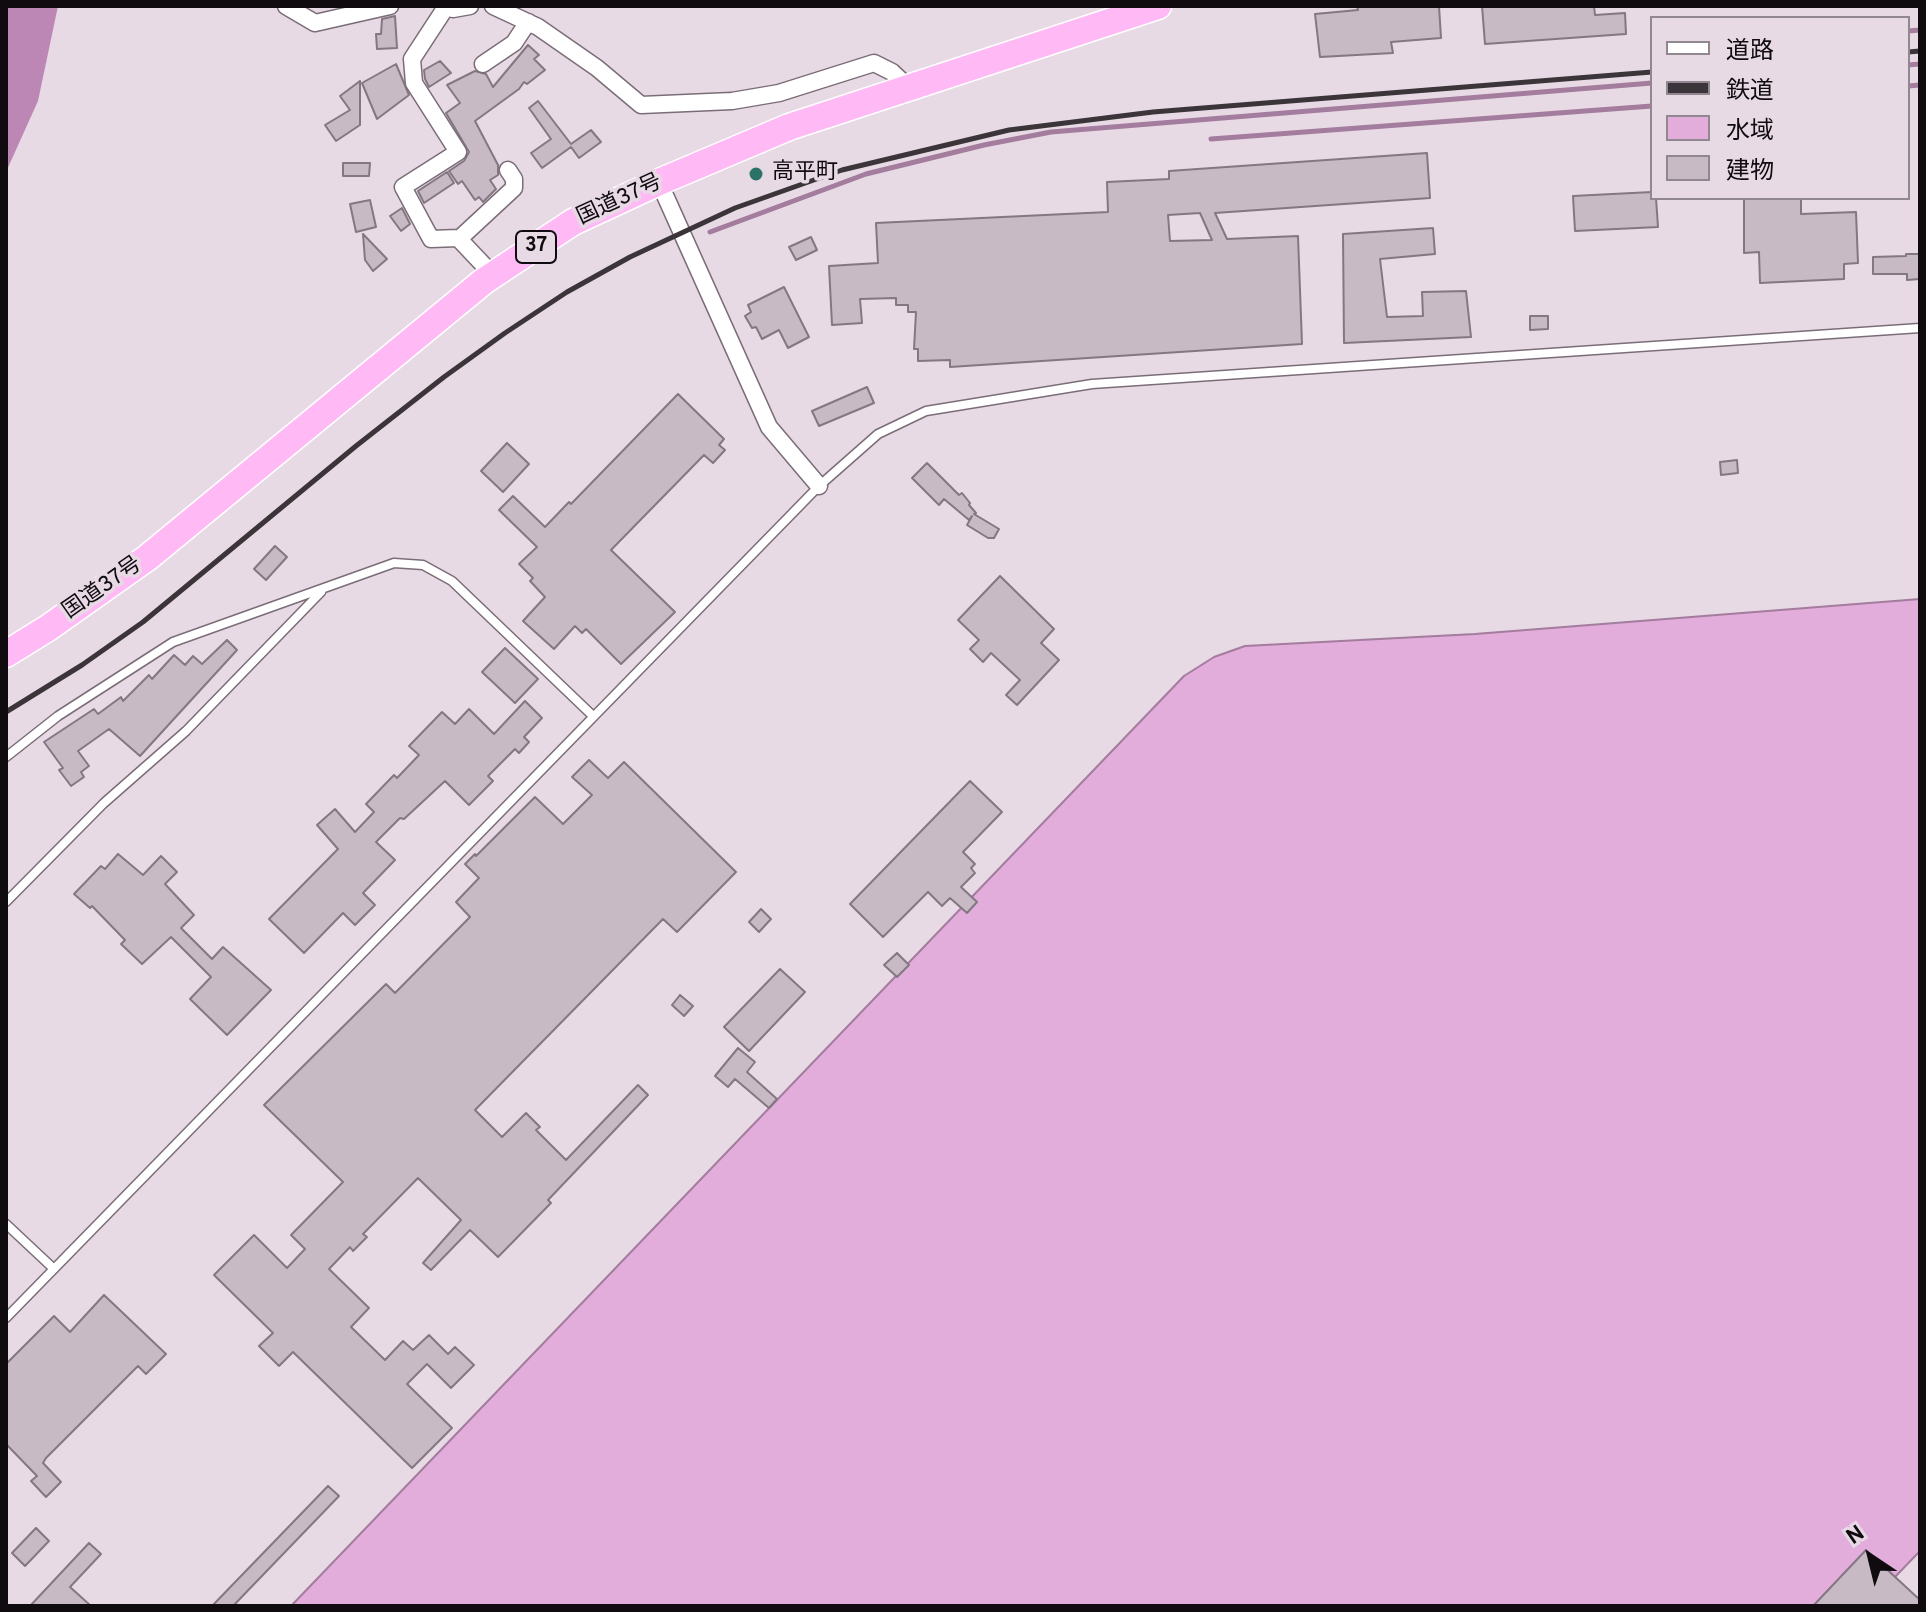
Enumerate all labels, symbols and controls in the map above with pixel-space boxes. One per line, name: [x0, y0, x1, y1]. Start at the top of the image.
legend: [1650, 16, 1910, 200]
text: 道路: [1726, 37, 1774, 67]
text: 鉄道: [1726, 77, 1774, 107]
text: 水域: [1726, 117, 1774, 147]
text: 建物: [1726, 157, 1774, 187]
place label: 高平町: [772, 161, 838, 187]
marker: 高平町: [747, 165, 765, 183]
street label: 国道37号: [573, 170, 667, 232]
road number: 37: [516, 231, 556, 263]
street label: 国道37号: [58, 552, 148, 626]
north arrow: [1830, 1516, 1910, 1596]
text: N: [1842, 1520, 1870, 1552]

